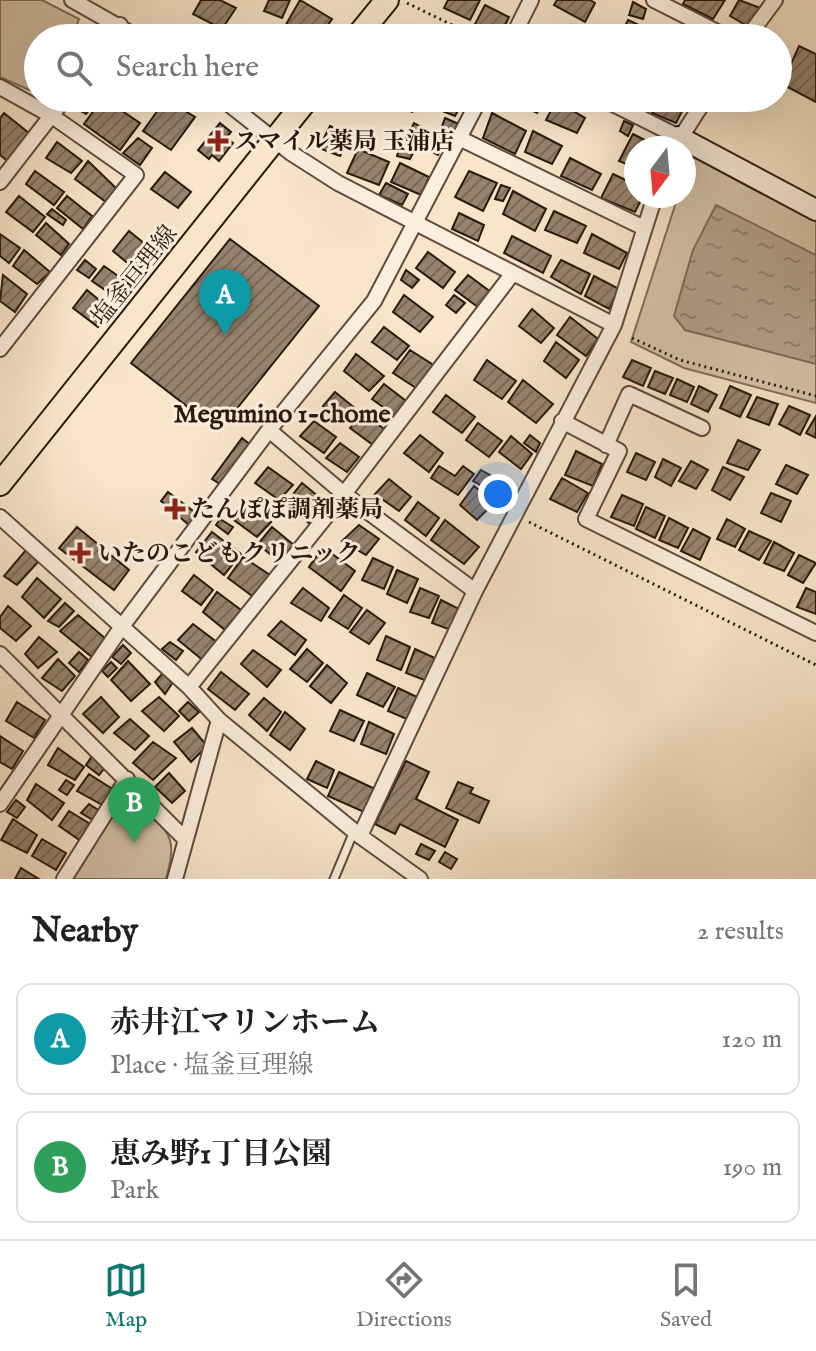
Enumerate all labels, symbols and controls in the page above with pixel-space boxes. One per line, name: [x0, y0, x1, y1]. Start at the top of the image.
search box: [24, 24, 792, 112]
icon: search: [52, 46, 96, 90]
text: Search here: [116, 49, 259, 87]
place label: スマイル薬局 玉浦店: [234, 127, 454, 158]
marker: スマイル薬局 玉浦店: [209, 132, 227, 150]
north arrow: [624, 136, 696, 208]
street label: 塩釜亘理線: [85, 220, 185, 332]
pin: A: [199, 269, 251, 335]
district label: Megumino 1-chome: [174, 398, 391, 431]
your location: [478, 474, 518, 514]
place label: たんぽぽ調剤薬局: [191, 495, 383, 526]
marker: たんぽぽ調剤薬局: [166, 500, 184, 518]
place label: いたのこどもクリニック: [98, 539, 361, 570]
marker: いたのこどもクリニック: [69, 542, 91, 564]
pin: B: [108, 777, 160, 843]
text: Nearby: [32, 910, 138, 953]
text: 2 results: [697, 915, 784, 948]
text: 赤井江マリンホーム: [110, 1005, 380, 1043]
text: A: [51, 1023, 69, 1056]
text: 120 m: [722, 1023, 782, 1056]
text: Place · 塩釜亘理線: [110, 1049, 314, 1082]
text: 恵み野1丁目公園: [110, 1136, 331, 1174]
text: B: [51, 1151, 69, 1184]
text: 190 m: [722, 1151, 782, 1184]
text: Park: [110, 1174, 159, 1207]
tab: Map: [104, 1258, 148, 1334]
tab: Directions: [356, 1258, 452, 1334]
tab: Saved: [660, 1258, 712, 1334]

